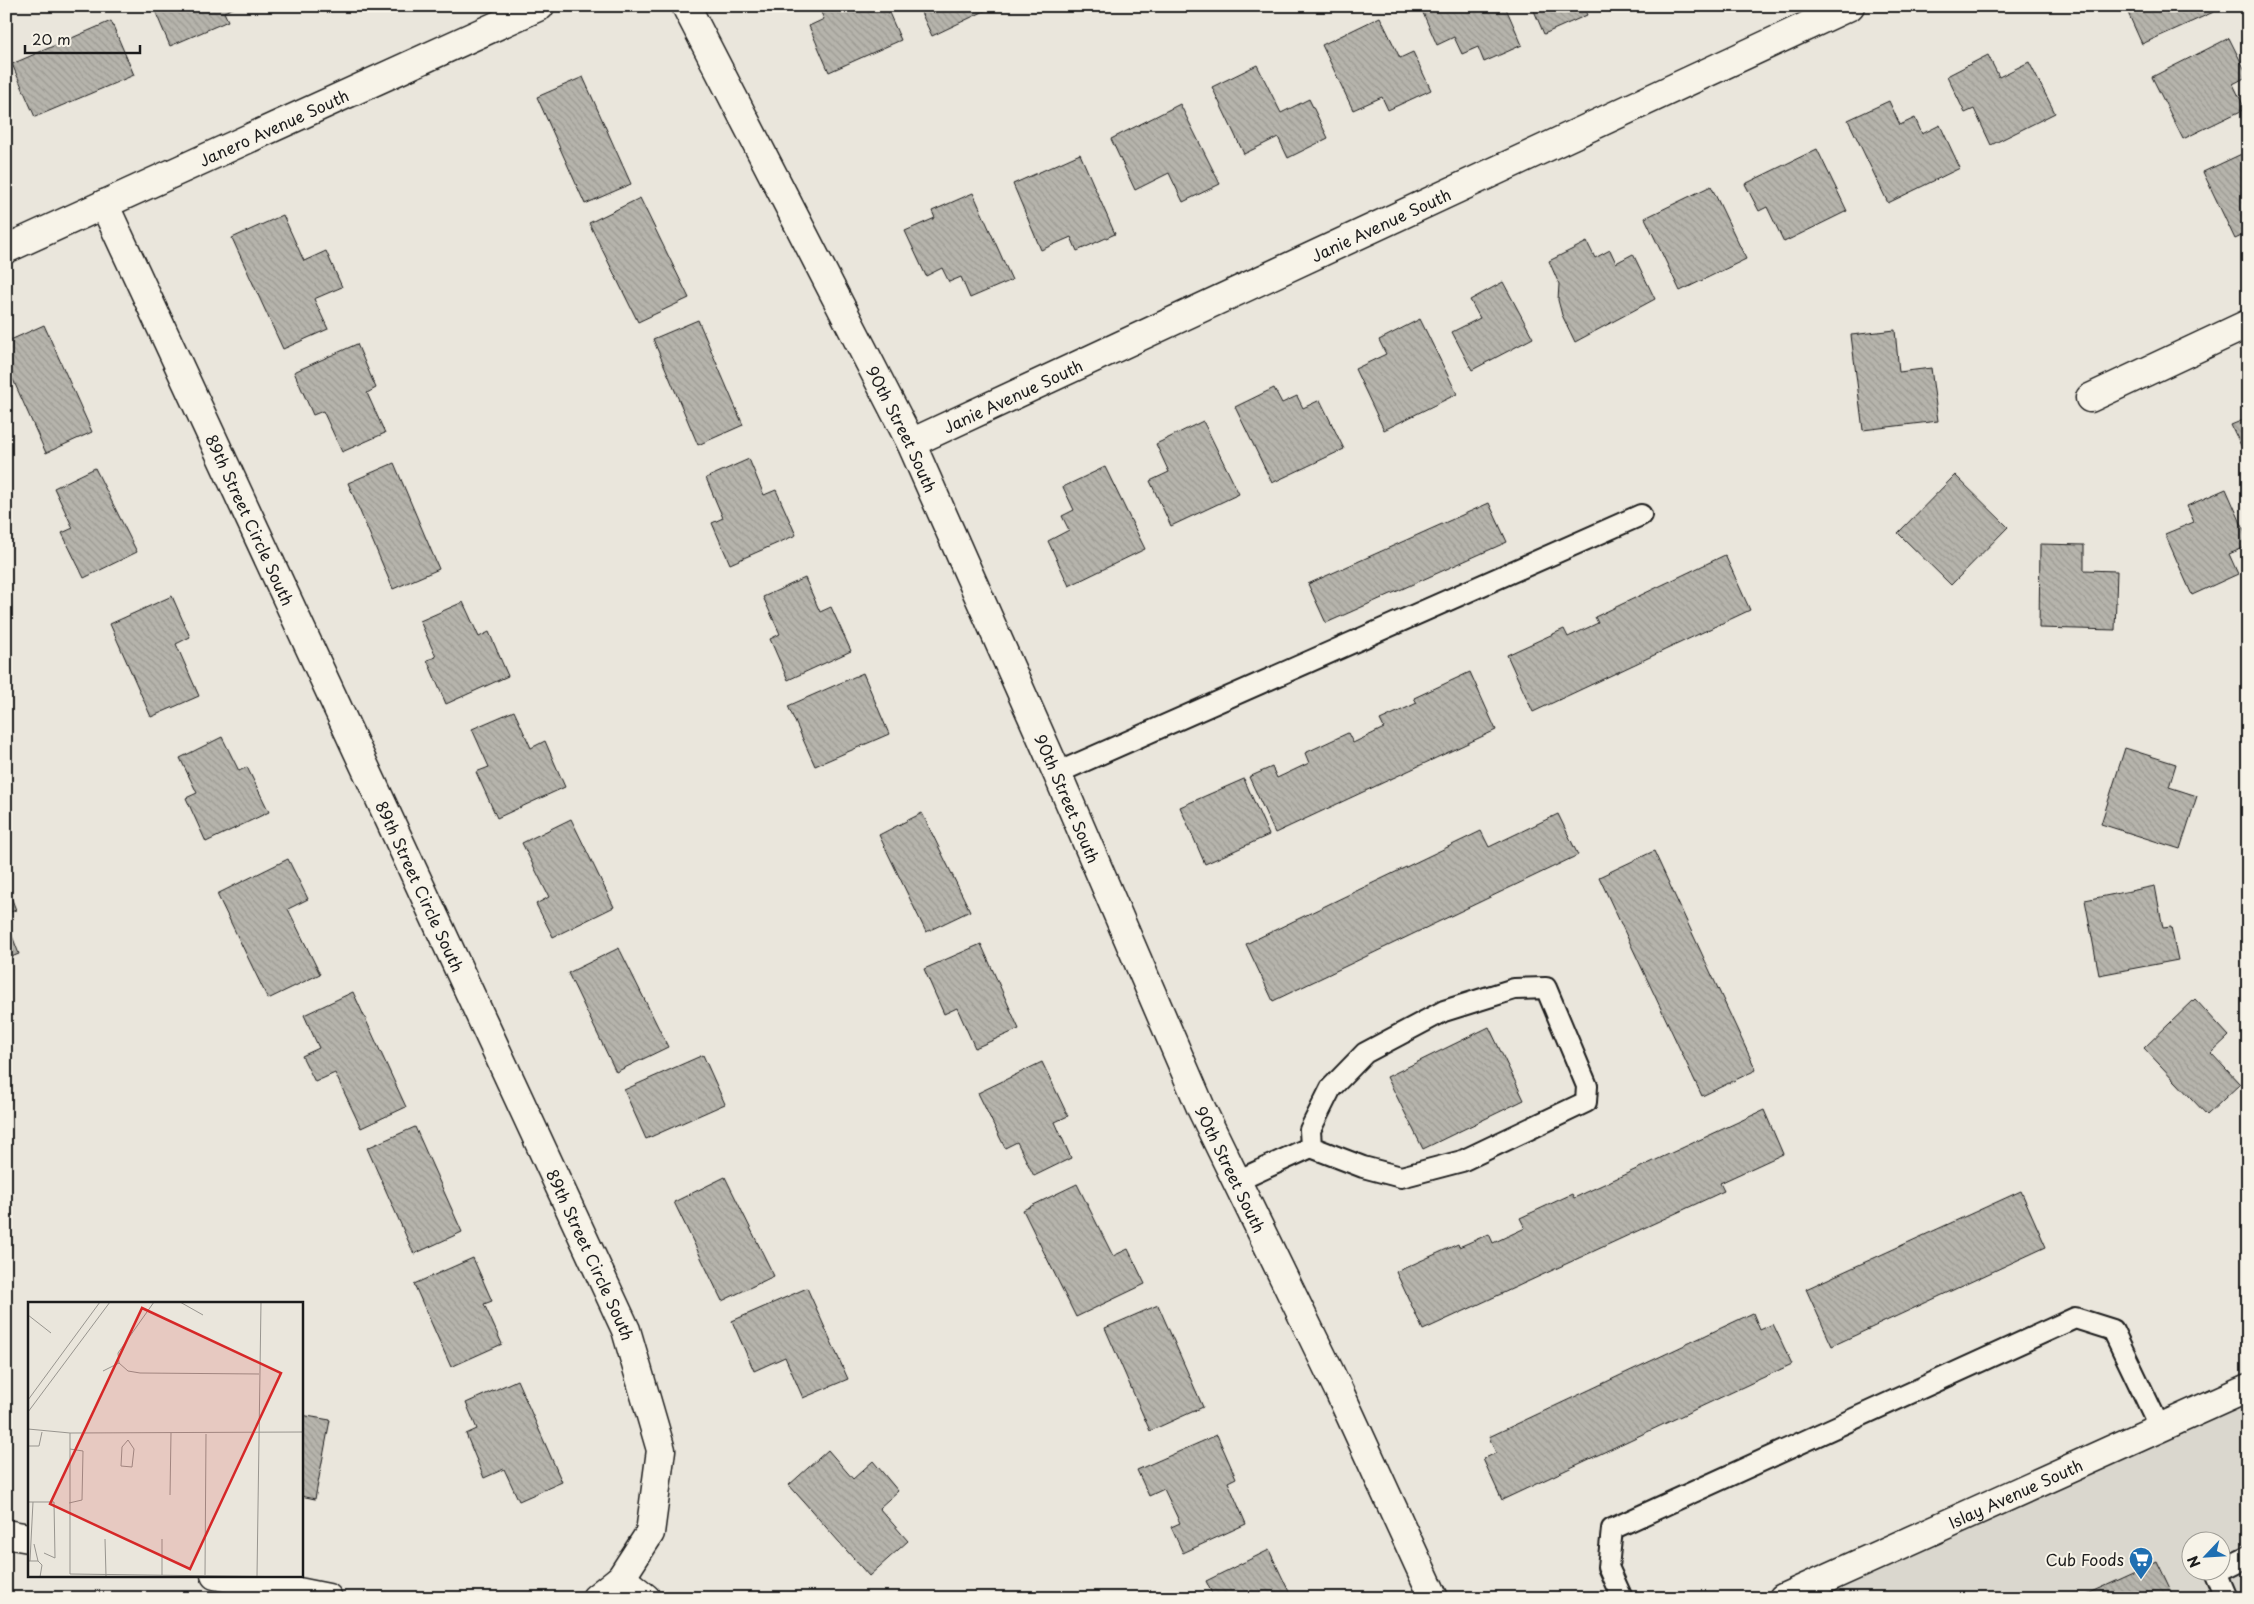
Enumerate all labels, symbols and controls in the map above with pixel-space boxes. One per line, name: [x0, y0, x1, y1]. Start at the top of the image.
scale bar: [25, 22, 140, 54]
text: 20 m: [32, 27, 71, 50]
street label: Janero Avenue South: [195, 83, 352, 172]
street label: Janie Avenue South: [1307, 182, 1454, 267]
street label: Janie Avenue South: [939, 353, 1086, 439]
street label: 90th Street South: [861, 361, 943, 496]
street label: 89th Street Circle South: [200, 430, 300, 609]
street label: 90th Street South: [1029, 730, 1106, 867]
street label: 89th Street Circle South: [370, 797, 470, 976]
street label: 90th Street South: [1190, 1102, 1272, 1236]
street label: 89th Street Circle South: [541, 1165, 640, 1343]
inset map: [28, 1302, 302, 1576]
street label: Islay Avenue South: [1944, 1452, 2086, 1534]
north arrow: [2182, 1532, 2232, 1582]
supermarket icon: Cub Foods: [2128, 1546, 2154, 1580]
place label: Cub Foods: [2046, 1547, 2124, 1571]
text: N: [2182, 1552, 2206, 1571]

